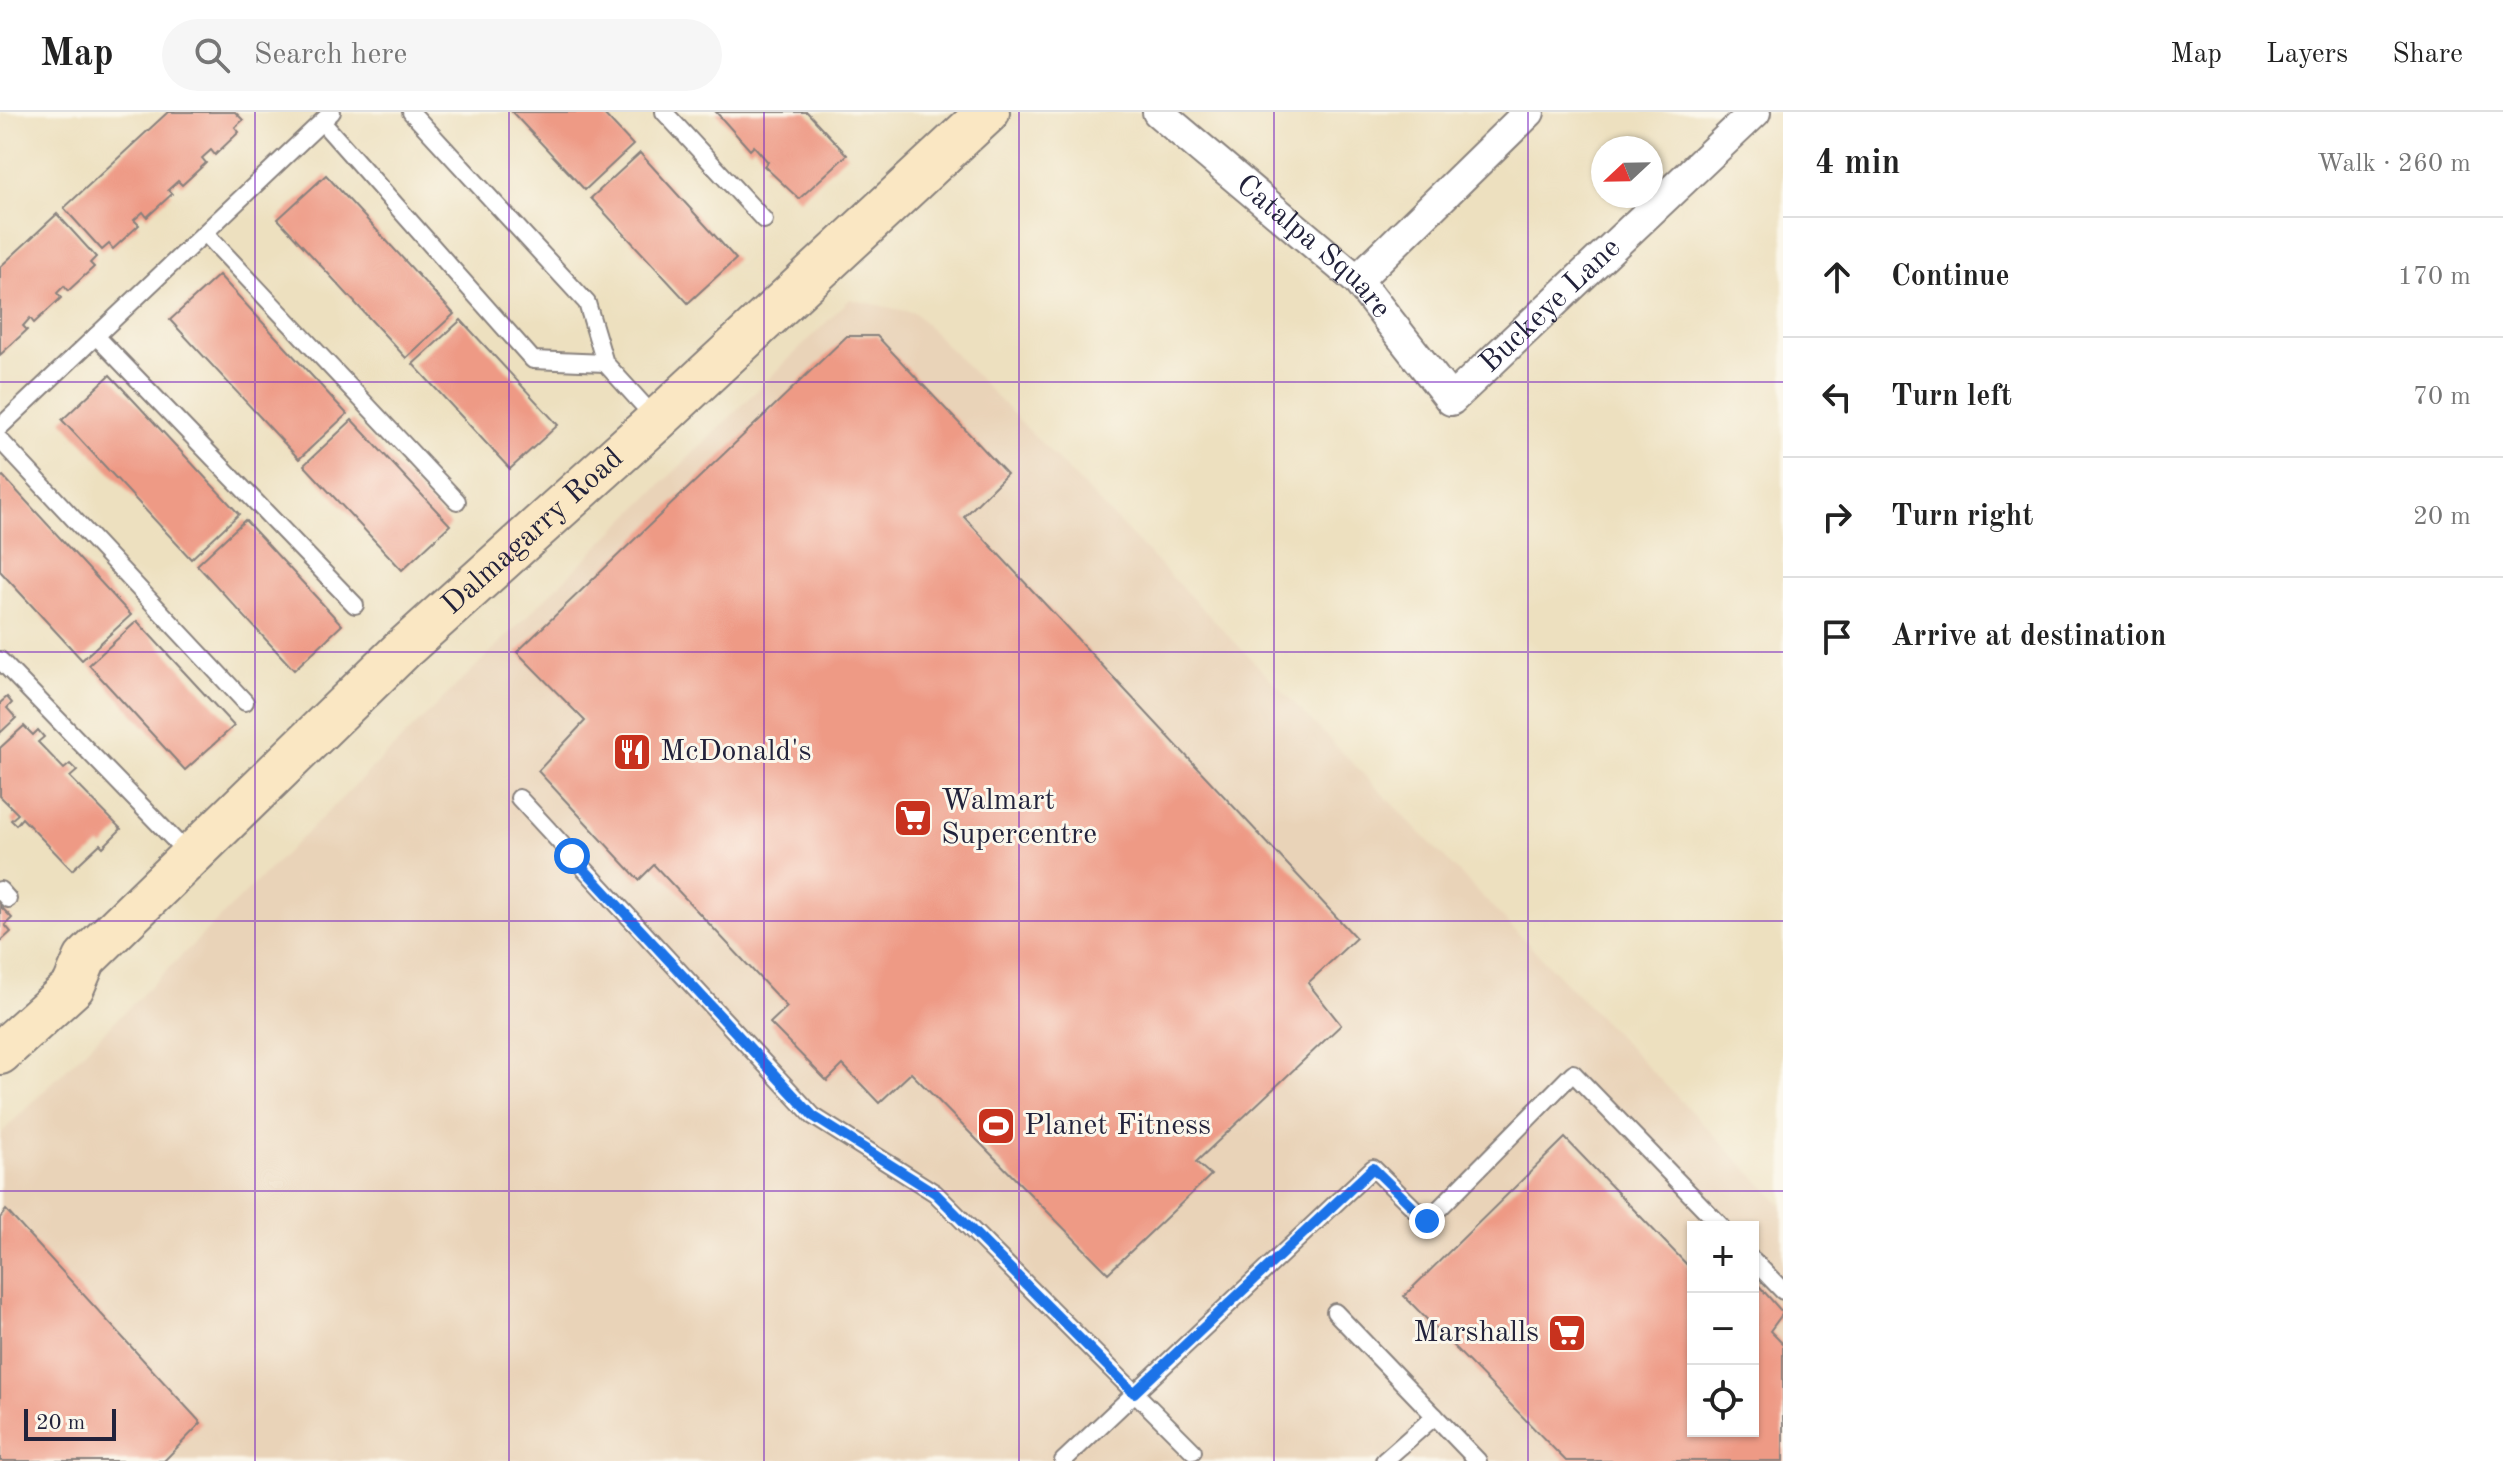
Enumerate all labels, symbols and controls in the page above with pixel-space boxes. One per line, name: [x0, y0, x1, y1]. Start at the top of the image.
search box: [162, 19, 722, 91]
icon: search: [190, 33, 234, 77]
text: Map: [40, 36, 114, 74]
text: Search here: [254, 40, 407, 70]
text: Map: [2170, 41, 2222, 69]
text: Layers: [2266, 41, 2348, 69]
text: Share: [2392, 41, 2463, 69]
north arrow: [1591, 136, 1663, 208]
text: 4 min: [1815, 147, 1900, 181]
text: Walk · 260 m: [2317, 151, 2471, 177]
street label: Catalpa Square: [1230, 170, 1396, 324]
street label: Buckeye Lane: [1475, 233, 1627, 379]
icon: ahead: [1815, 255, 1859, 299]
text: Continue: [1891, 262, 2010, 292]
text: 170 m: [2398, 264, 2471, 290]
icon: left: [1815, 375, 1859, 419]
text: Turn left: [1891, 382, 2012, 412]
text: 70 m: [2413, 384, 2471, 410]
street label: Dalmagarry Road: [437, 443, 629, 621]
icon: right: [1815, 495, 1859, 539]
text: Turn right: [1891, 502, 2033, 532]
text: 20 m: [2413, 504, 2471, 530]
icon: arrive: [1815, 615, 1859, 659]
text: Arrive at destination: [1891, 622, 2166, 652]
restaurant icon: McDonald's: [611, 731, 653, 773]
place label: McDonald's: [660, 737, 812, 767]
place label: Walmart Supercentre: [941, 786, 1097, 850]
supermarket icon: Walmart Supercentre: [892, 797, 934, 839]
route start: [554, 838, 590, 874]
sports icon: Planet Fitness: [975, 1105, 1017, 1147]
place label: Planet Fitness: [1024, 1111, 1211, 1141]
route end: [1409, 1203, 1445, 1239]
map controls: [1687, 1221, 1759, 1437]
button: +: [1687, 1221, 1759, 1293]
button: −: [1687, 1293, 1759, 1365]
supermarket icon: Marshalls: [1546, 1312, 1588, 1354]
place label: Marshalls: [1413, 1318, 1539, 1348]
button: locate: [1687, 1365, 1759, 1437]
scale bar: [24, 1405, 116, 1441]
text: 20 m: [36, 1412, 85, 1434]

